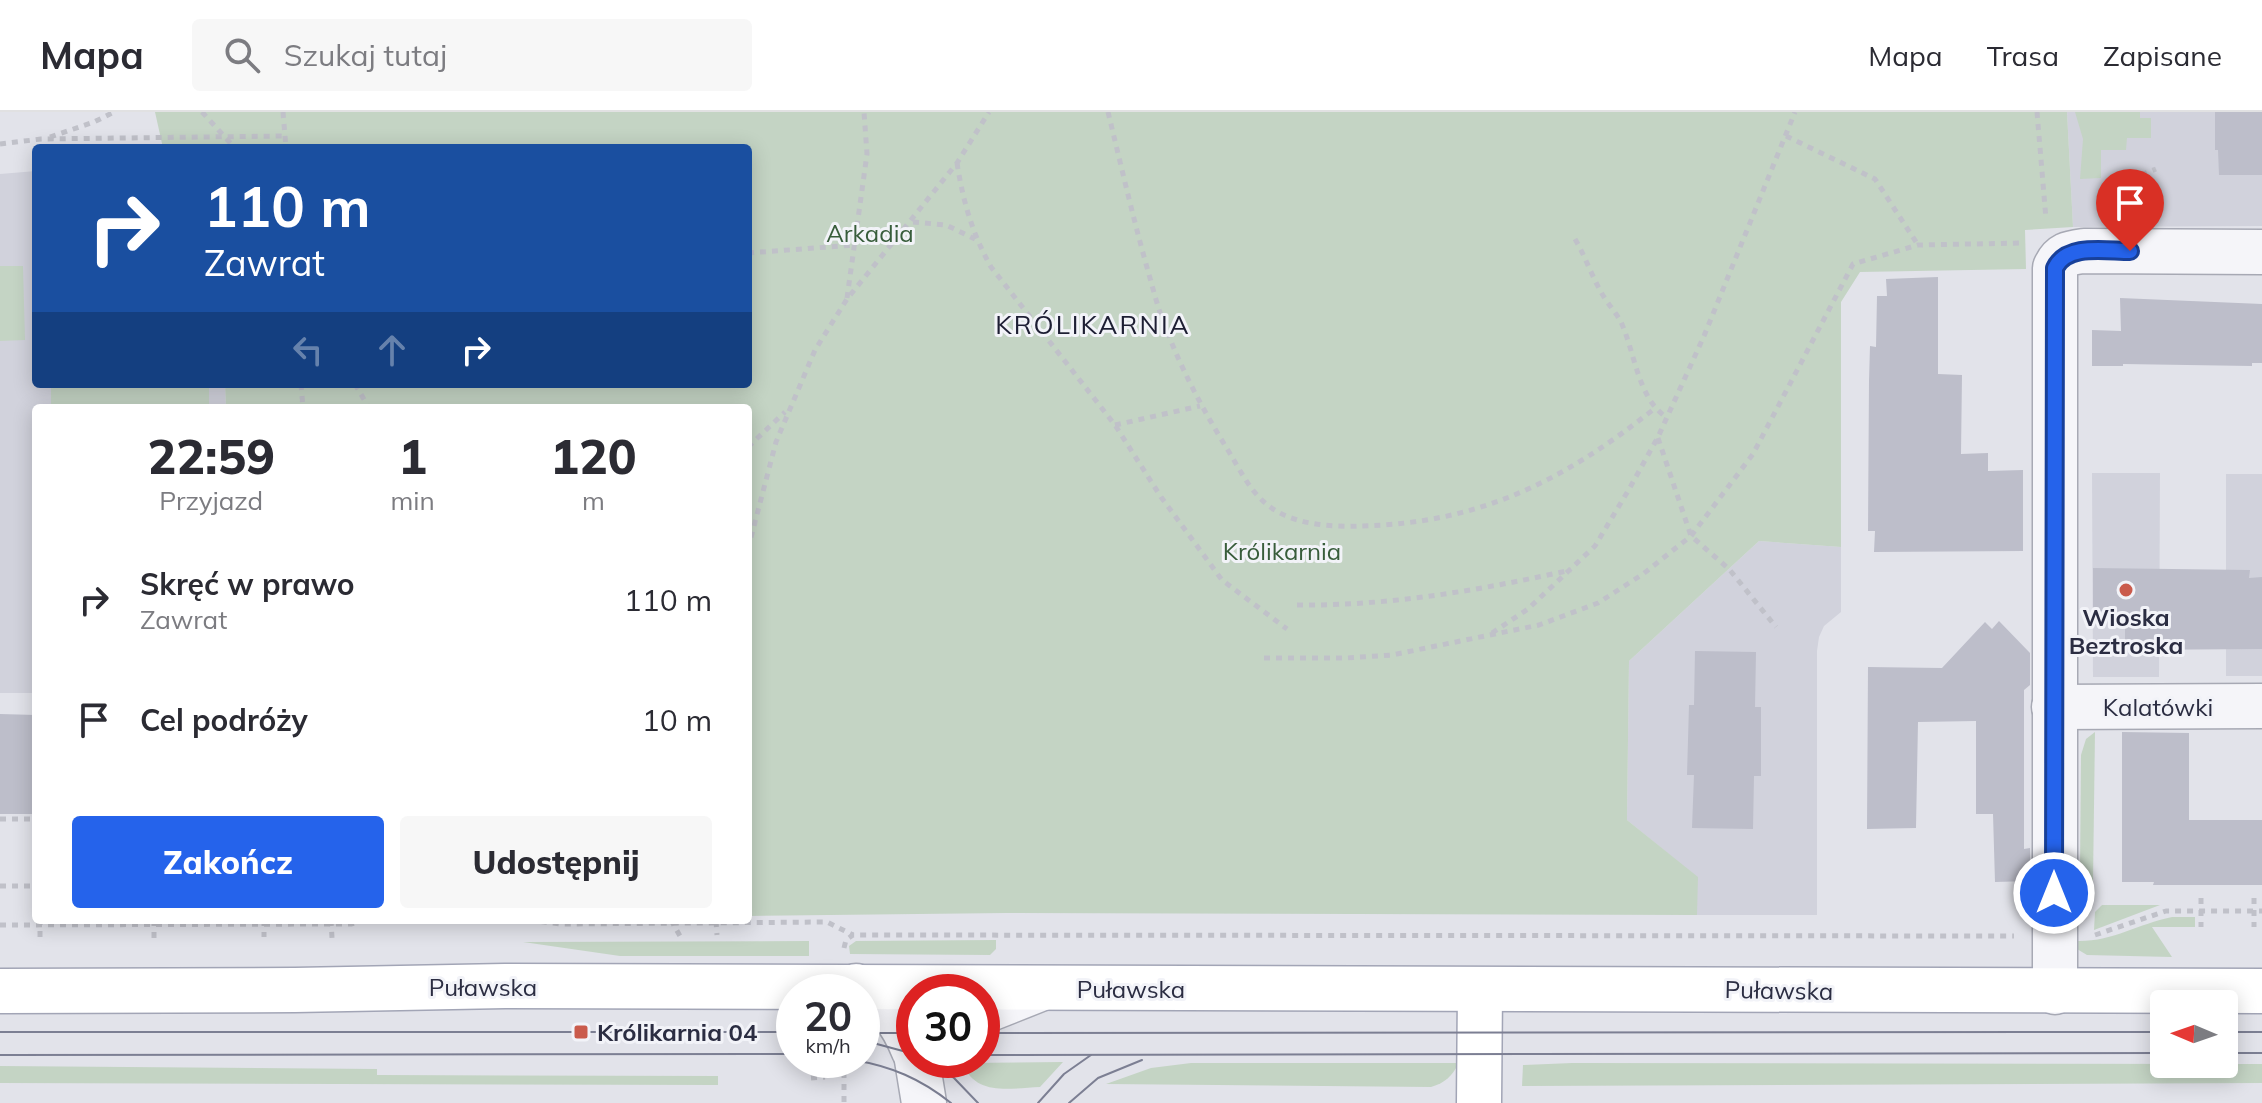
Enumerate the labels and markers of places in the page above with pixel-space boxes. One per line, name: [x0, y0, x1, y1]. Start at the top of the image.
pin: [2096, 169, 2164, 251]
marker: Wioska Beztroska: [2117, 581, 2135, 599]
place label: Wioska Beztroska: [2069, 602, 2183, 660]
place label: Królikarnia 04: [597, 1017, 757, 1047]
marker: Królikarnia 04: [572, 1023, 590, 1041]

